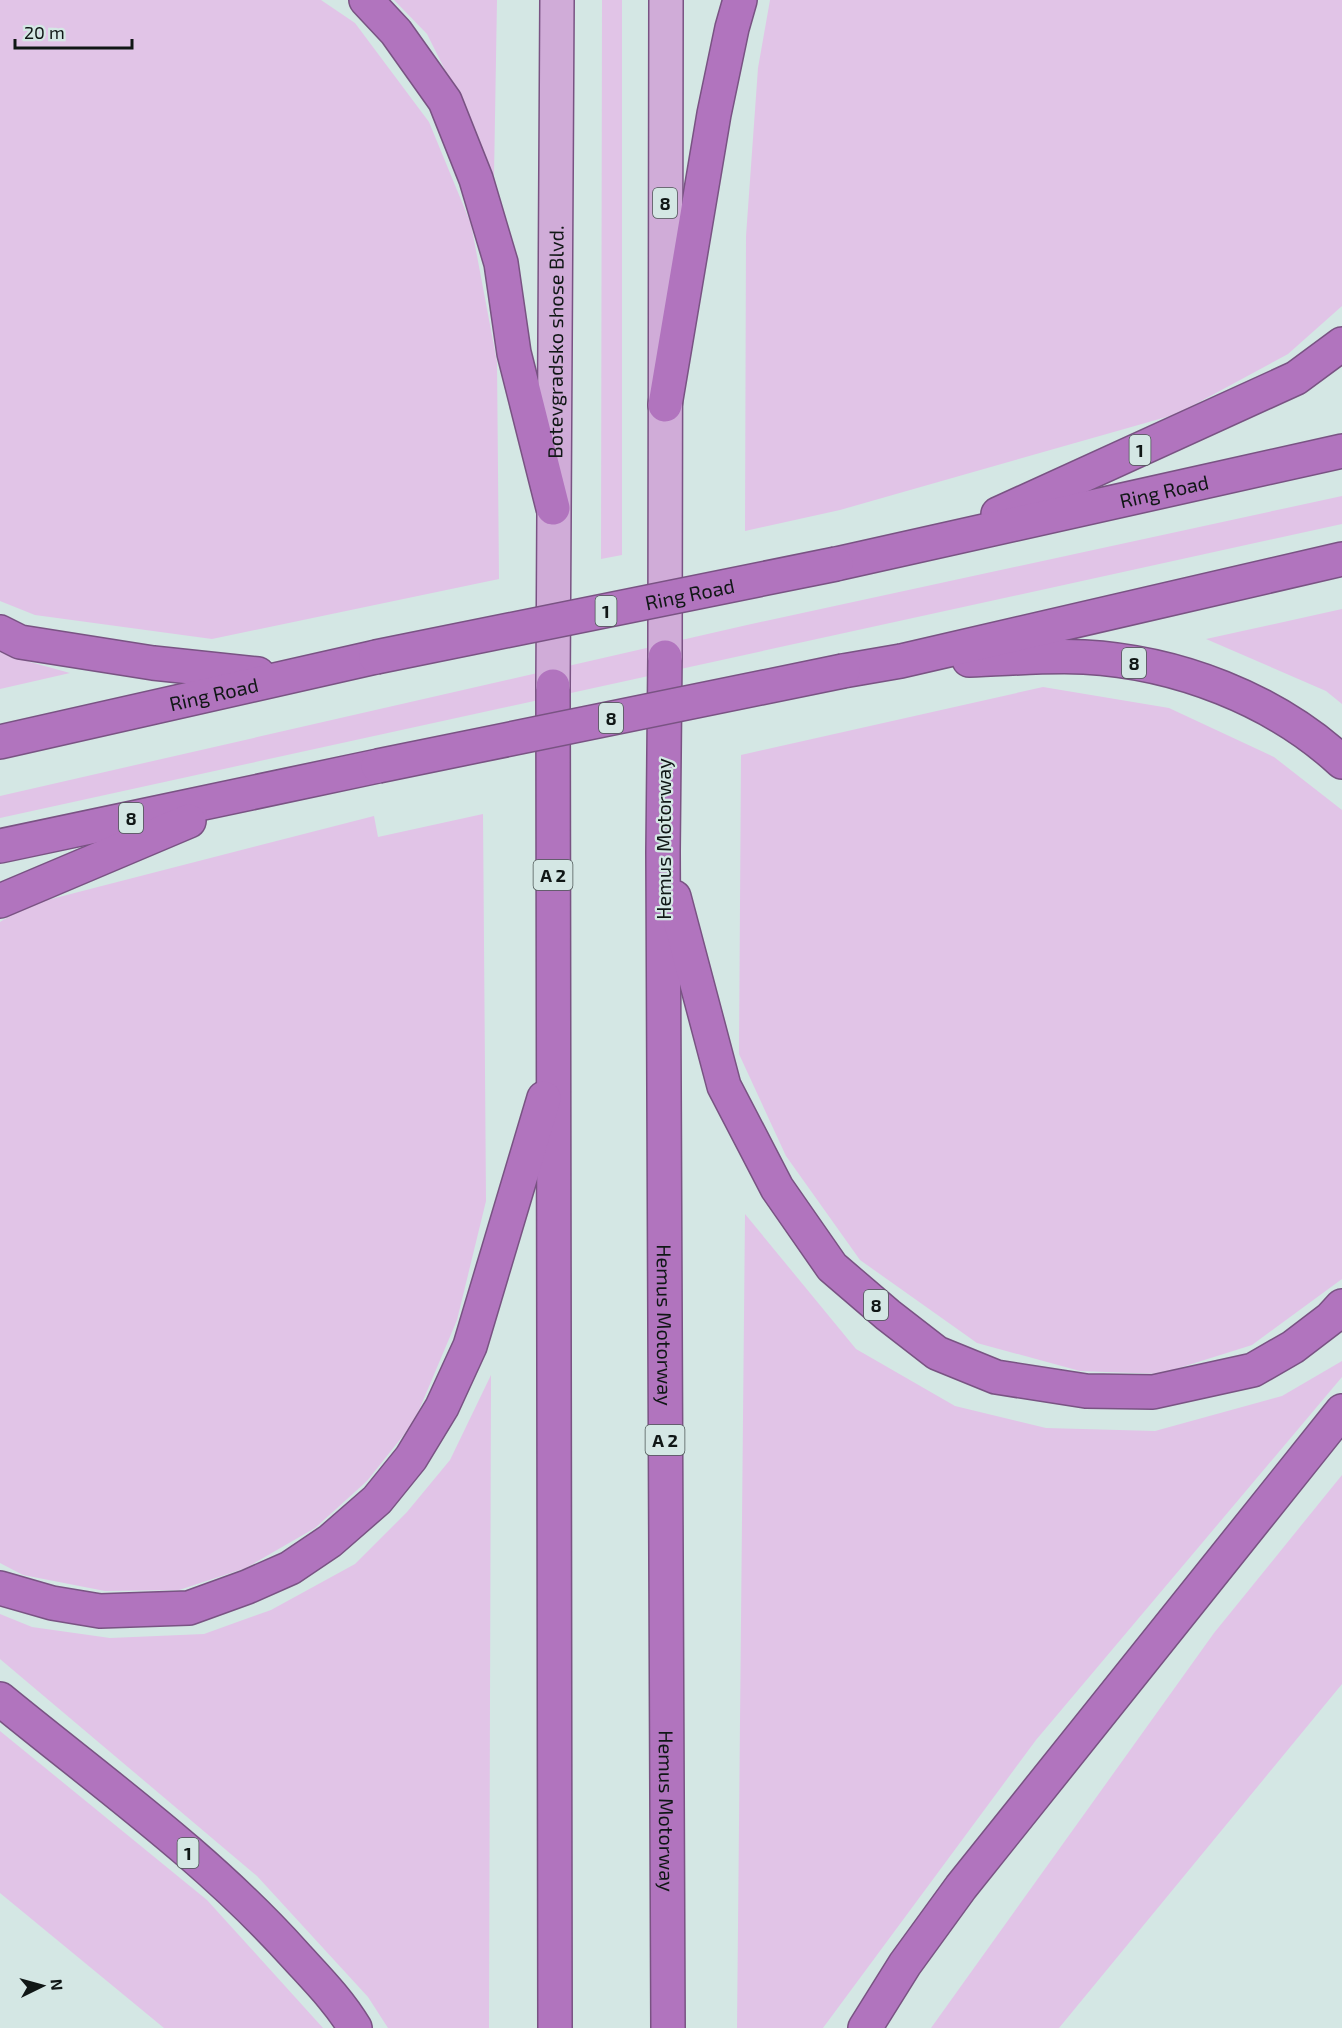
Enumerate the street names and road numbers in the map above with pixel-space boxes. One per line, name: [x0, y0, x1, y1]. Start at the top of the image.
road number: 8: [653, 188, 677, 218]
street label: Botevgradsko shose Blvd.: [542, 225, 568, 459]
road number: 1: [1130, 435, 1150, 465]
street label: Ring Road: [1117, 469, 1211, 512]
street label: Ring Road: [643, 573, 736, 614]
road number: 1: [596, 596, 616, 626]
road number: 8: [1122, 648, 1146, 678]
street label: Ring Road: [167, 672, 260, 715]
road number: 8: [599, 703, 623, 733]
street label: Hemus Motorway: [651, 758, 675, 920]
road number: 8: [119, 803, 143, 833]
road number: A 2: [534, 860, 572, 890]
street label: Hemus Motorway: [653, 1244, 677, 1406]
road number: 8: [864, 1290, 888, 1320]
road number: A 2: [646, 1425, 684, 1455]
street label: Hemus Motorway: [655, 1730, 679, 1892]
road number: 1: [178, 1838, 198, 1868]

